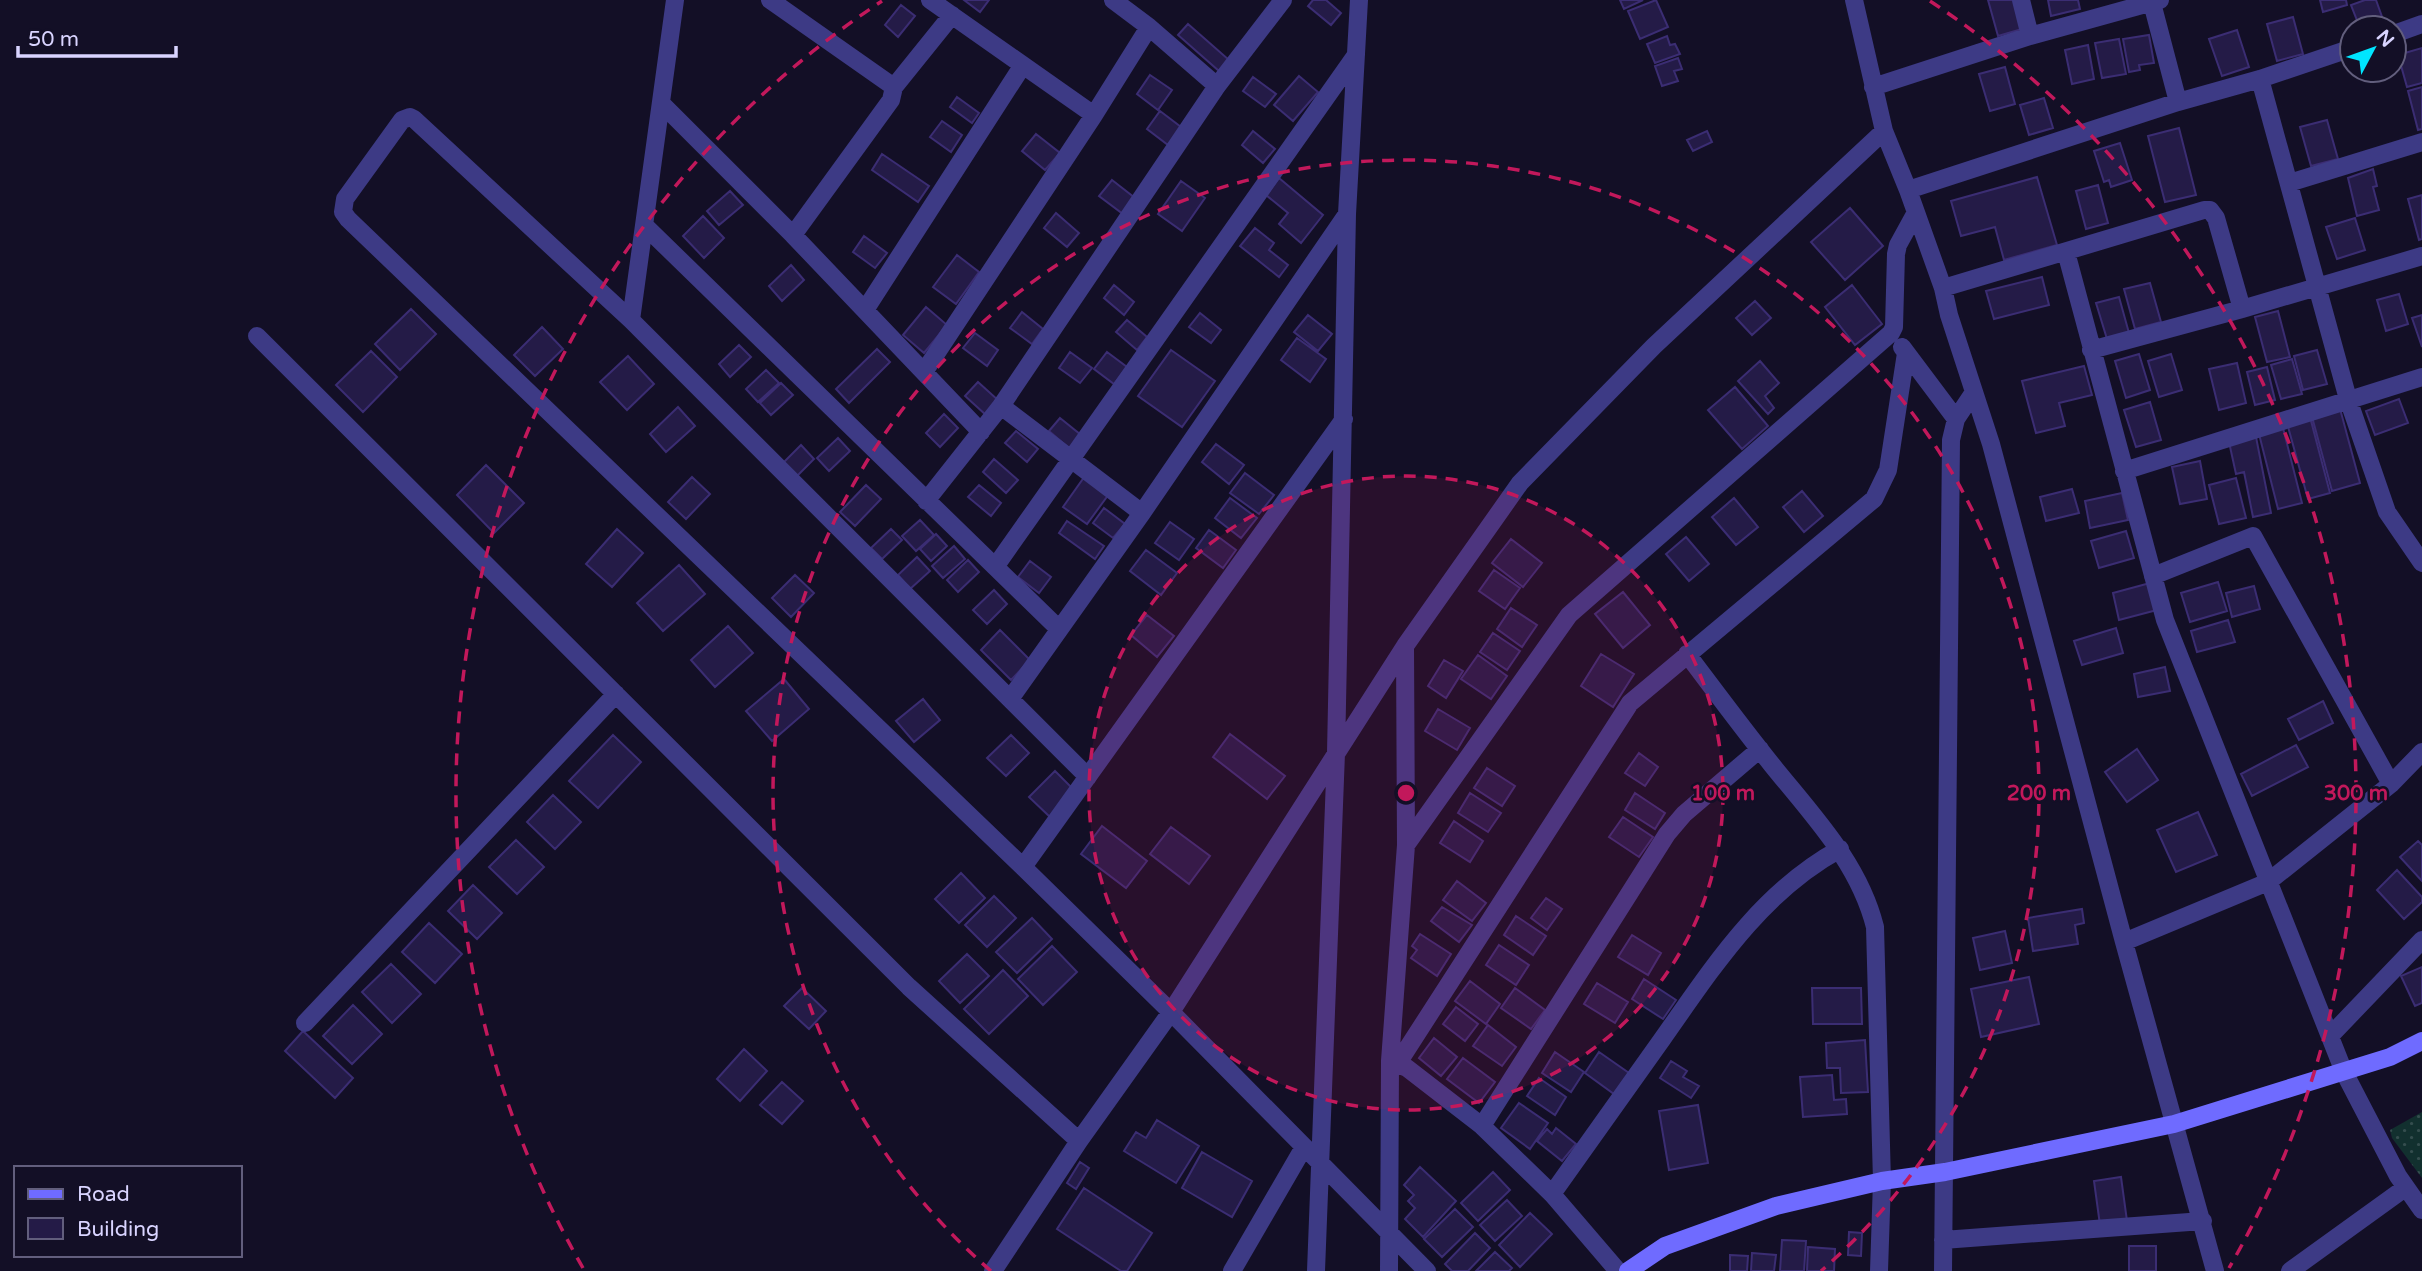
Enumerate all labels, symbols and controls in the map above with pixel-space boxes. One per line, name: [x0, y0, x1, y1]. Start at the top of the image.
scale bar: [18, 14, 175, 58]
north arrow: [2338, 14, 2408, 84]
text: N: [2372, 26, 2398, 51]
text: 50 m: [28, 27, 79, 52]
centre of rings: [1394, 781, 1418, 805]
text: 100 m: [1691, 781, 1755, 806]
text: 200 m: [2007, 781, 2071, 806]
text: 300 m: [2324, 781, 2388, 806]
legend: [14, 1166, 242, 1257]
text: Road: [77, 1182, 130, 1207]
text: Building: [77, 1217, 159, 1242]

